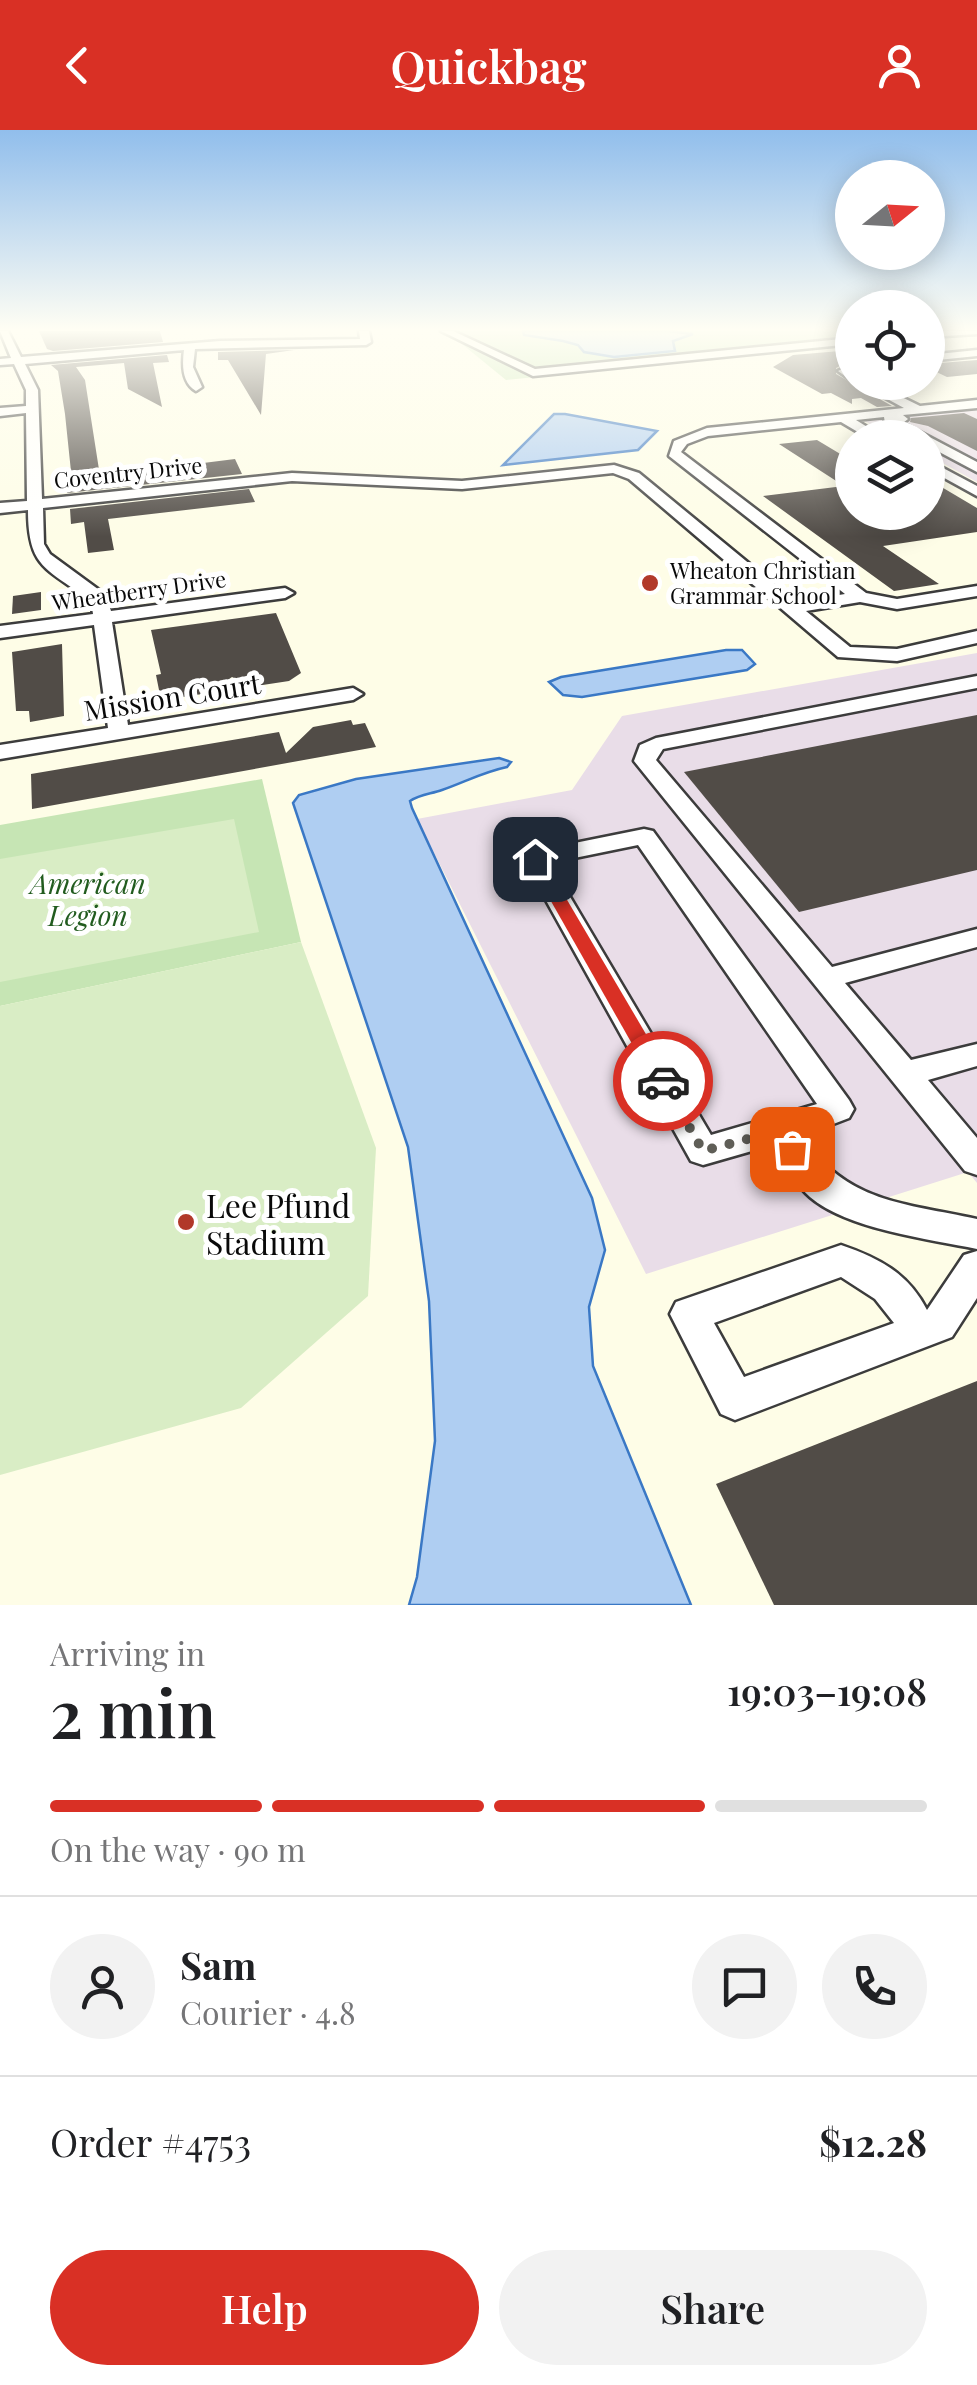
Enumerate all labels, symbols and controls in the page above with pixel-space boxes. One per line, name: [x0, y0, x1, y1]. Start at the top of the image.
text: Quickbag: [391, 35, 586, 95]
icon: back: [50, 38, 105, 93]
icon: person: [872, 38, 927, 93]
north arrow: [835, 160, 945, 270]
map controls: [835, 160, 945, 530]
button: locate: [835, 290, 945, 400]
button: layers: [835, 420, 945, 530]
street label: Coventry Drive: [52, 449, 204, 495]
place label: Wheaton Christian Grammar School: [669, 555, 856, 610]
street label: Wheatberry Drive: [49, 563, 228, 617]
marker: Wheaton Christian Grammar School: [639, 572, 661, 594]
street label: Mission Court: [81, 664, 264, 728]
pin: [493, 817, 578, 902]
icon: home: [508, 832, 563, 887]
park label: American Legion: [27, 864, 146, 933]
courier: [613, 1031, 713, 1131]
icon: car: [636, 1054, 691, 1109]
pin: [750, 1107, 835, 1192]
icon: bag: [765, 1122, 820, 1177]
place label: Lee Pfund Stadium: [206, 1183, 350, 1263]
marker: Lee Pfund Stadium: [175, 1211, 197, 1233]
text: Arriving in: [50, 1631, 205, 1674]
text: 19:03–19:08: [727, 1665, 927, 1716]
text: 2 min: [50, 1668, 216, 1754]
text: On the way · 90 m: [50, 1827, 306, 1870]
button: person: [50, 1934, 155, 2039]
button: chat: [692, 1934, 797, 2039]
button: phone: [822, 1934, 927, 2039]
text: Sam: [180, 1939, 256, 1990]
text: Courier · 4.8: [180, 1990, 356, 2033]
text: Order #4753: [50, 2116, 251, 2167]
text: $12.28: [819, 2116, 927, 2167]
button: Help: [50, 2250, 479, 2365]
button: Share: [499, 2250, 927, 2365]

